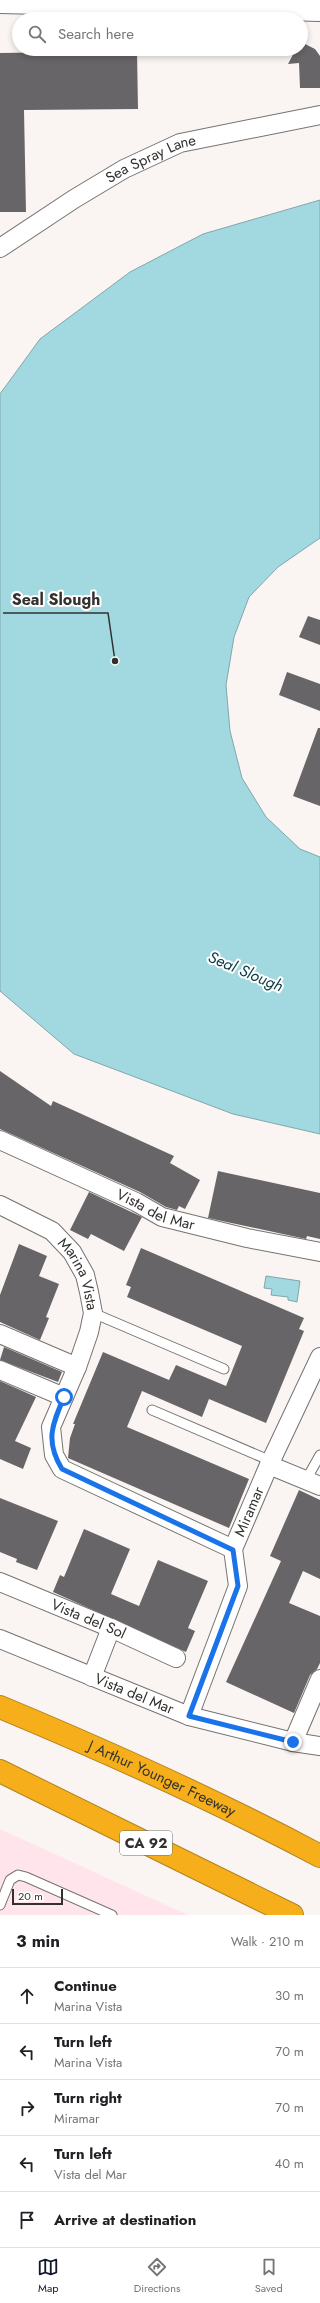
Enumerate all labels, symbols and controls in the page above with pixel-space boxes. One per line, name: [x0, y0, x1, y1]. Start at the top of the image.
search box: [12, 12, 308, 56]
icon: search: [26, 23, 48, 45]
text: Search here: [58, 23, 134, 45]
street label: Sea Spray Lane: [101, 129, 198, 189]
callout: Seal Slough: [3, 585, 108, 613]
text: Seal Slough: [12, 588, 100, 611]
water label: Seal Slough: [205, 945, 287, 998]
street label: Vista del Mar: [113, 1184, 198, 1236]
street label: Marina Vista: [53, 1232, 103, 1312]
route start: [55, 1388, 73, 1406]
street label: Miramar: [229, 1482, 270, 1540]
street label: Vista del Sol: [48, 1593, 130, 1644]
street label: Vista del Mar: [91, 1668, 178, 1720]
route end: [284, 1733, 302, 1751]
street label: J Arthur Younger Freeway: [83, 1734, 240, 1822]
road number: CA 92: [120, 1831, 172, 1855]
scale bar: [12, 1887, 63, 1906]
text: 20 m: [18, 1888, 43, 1904]
text: 3 min: [16, 1929, 60, 1953]
text: Walk · 210 m: [231, 1932, 304, 1951]
text: Continue: [54, 1975, 117, 1997]
icon: ahead: [16, 1985, 38, 2007]
text: 30 m: [275, 1986, 304, 2005]
text: Marina Vista: [54, 1997, 122, 2016]
text: Turn left: [54, 2031, 112, 2053]
icon: left: [16, 2041, 38, 2063]
text: 70 m: [275, 2042, 304, 2061]
text: Marina Vista: [54, 2053, 122, 2072]
text: Turn right: [54, 2087, 122, 2109]
icon: right: [16, 2097, 38, 2119]
text: 70 m: [275, 2098, 304, 2117]
text: Miramar: [54, 2109, 99, 2128]
text: Turn left: [54, 2143, 112, 2165]
icon: left: [16, 2153, 38, 2175]
text: 40 m: [275, 2154, 304, 2173]
text: Vista del Mar: [54, 2165, 127, 2184]
icon: arrive: [16, 2209, 38, 2231]
text: Arrive at destination: [54, 2209, 196, 2231]
tab: Map: [37, 2256, 59, 2296]
tab: Directions: [134, 2256, 180, 2296]
tab: Saved: [255, 2256, 283, 2296]

